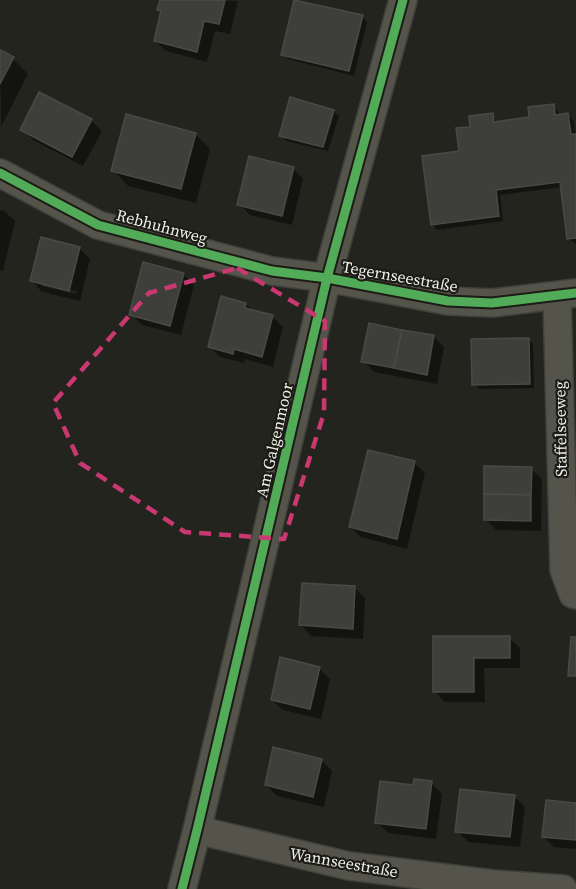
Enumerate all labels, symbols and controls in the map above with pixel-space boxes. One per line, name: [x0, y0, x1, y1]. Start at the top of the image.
street label: Rebhuhnweg: [114, 203, 210, 249]
street label: Tegernseestraße: [340, 255, 460, 297]
street label: Am Galgenmoor: [250, 380, 298, 500]
street label: Staffelseeweg: [548, 381, 572, 477]
street label: Wannseestraße: [288, 842, 400, 882]

